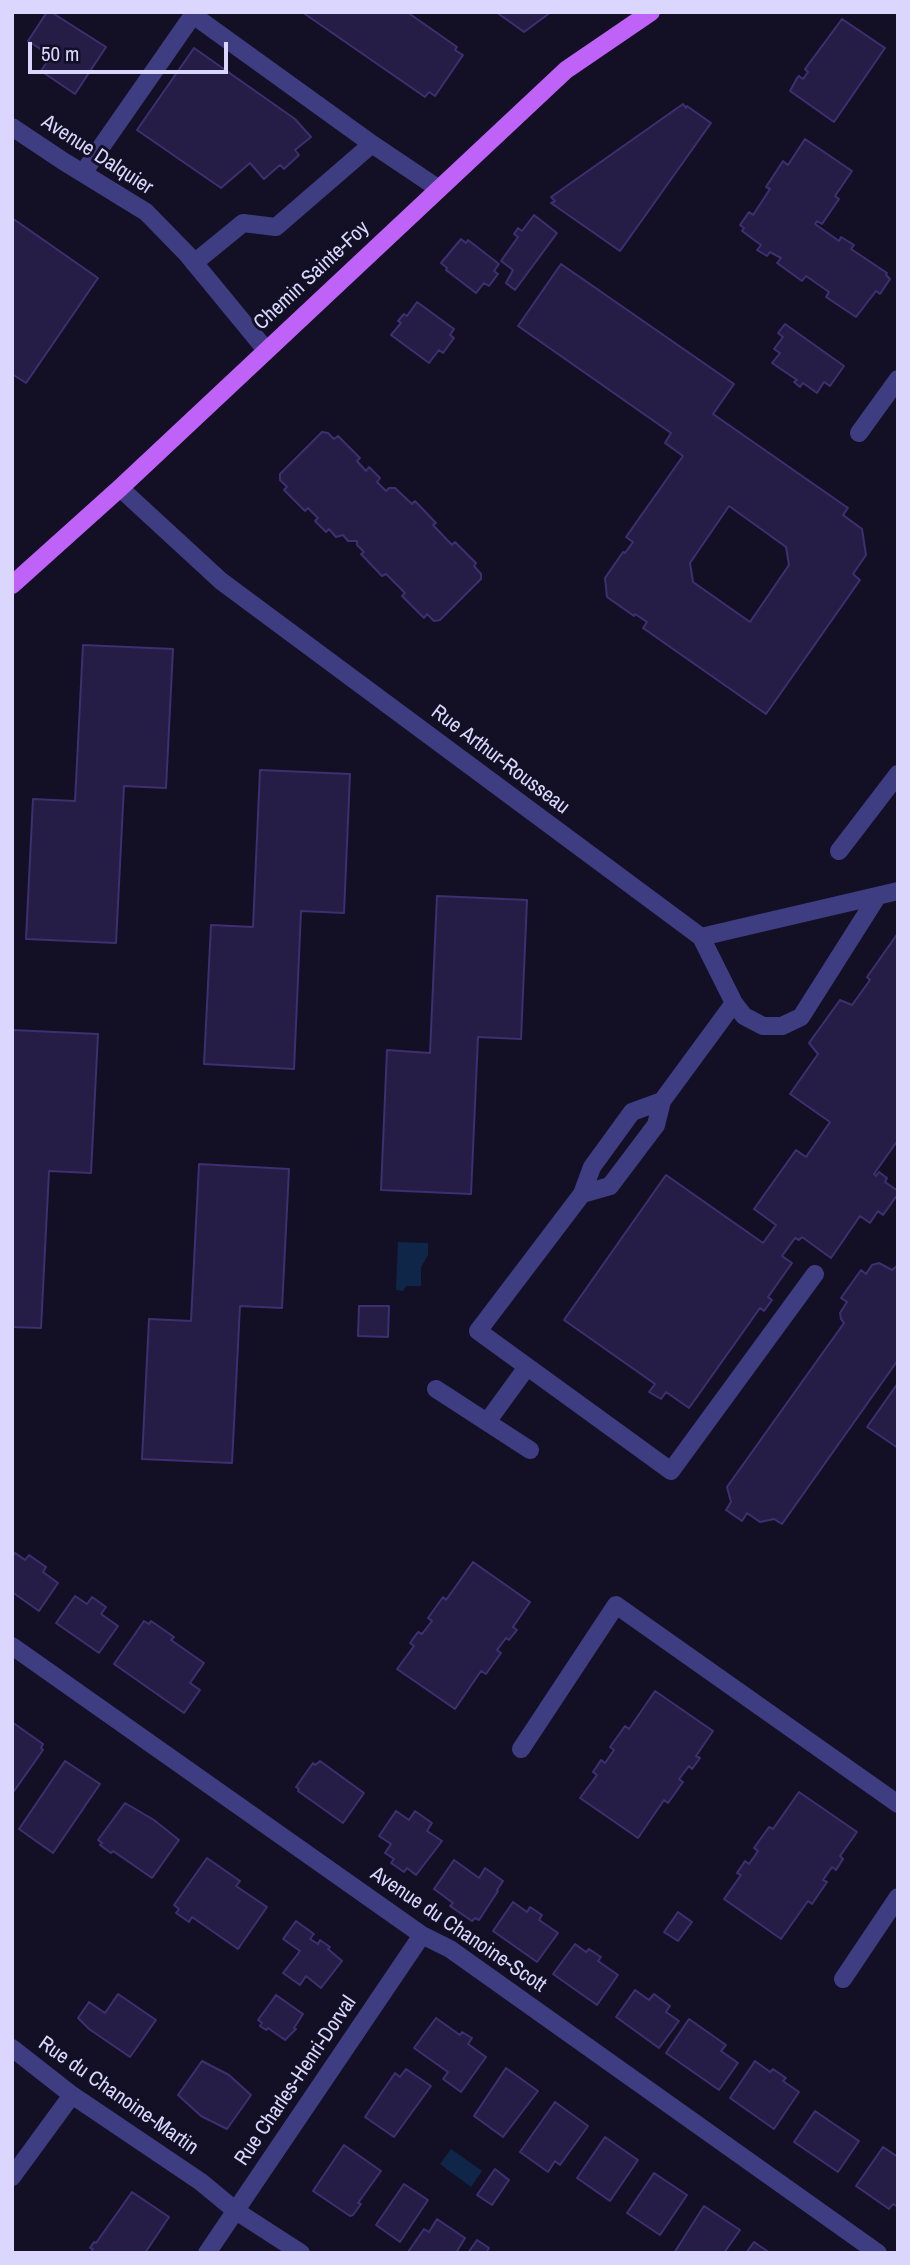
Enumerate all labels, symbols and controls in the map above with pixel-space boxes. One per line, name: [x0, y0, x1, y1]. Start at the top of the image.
scale bar: [32, 28, 231, 72]
text: 50 m: [41, 39, 79, 68]
street label: Avenue Dalquier: [36, 110, 158, 200]
street label: Chemin Sainte-Foy: [249, 216, 375, 336]
street label: Rue Arthur-Rousseau: [426, 700, 574, 820]
street label: Avenue du Chanoine-Scott: [365, 1862, 551, 1998]
street label: Rue Charles-Henri-Dorval: [230, 1991, 362, 2171]
street label: Rue du Chanoine-Martin: [33, 2031, 203, 2161]

